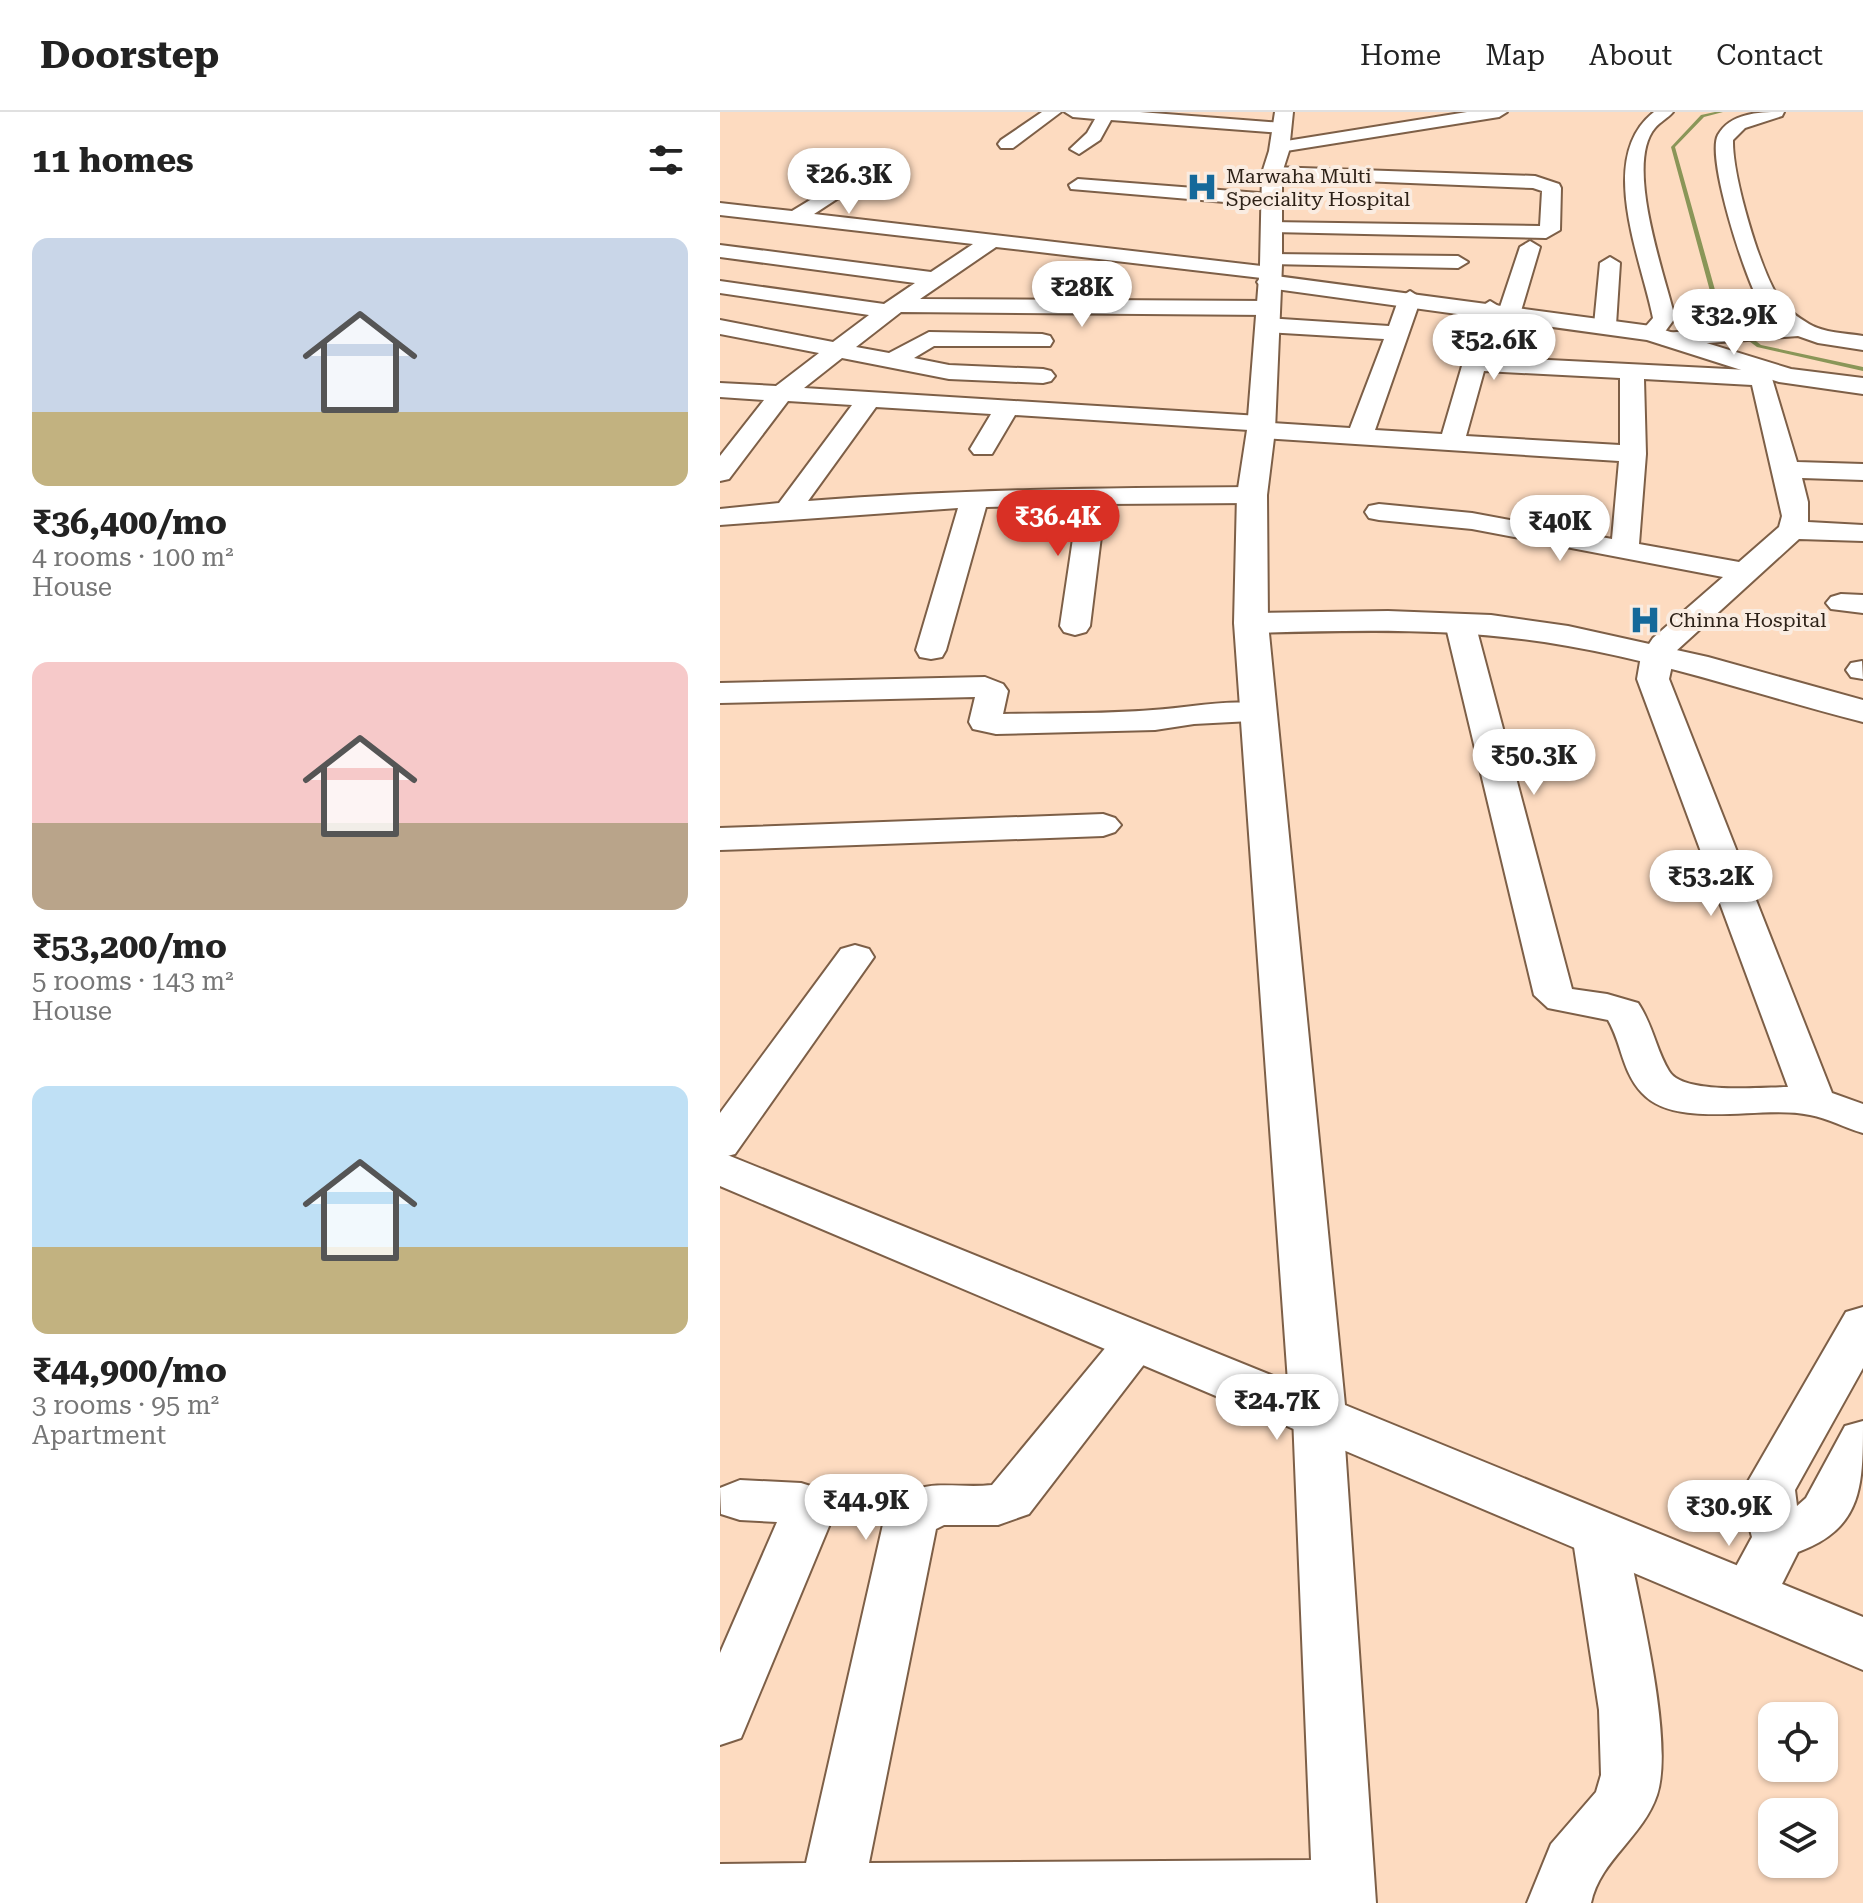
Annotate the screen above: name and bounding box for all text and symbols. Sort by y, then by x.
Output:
text: Doorstep [40,33,219,77]
text: Home [1360,39,1441,72]
text: Map [1485,39,1545,72]
text: About [1589,39,1672,72]
text: Contact [1716,39,1823,72]
icon: filters [644,138,688,182]
text: 11 homes [32,140,194,180]
pin: ₹26.3K [784,148,914,216]
text: ₹26.3K [806,159,892,189]
place label: Marwaha Multi Speciality Hospital [1226,164,1410,211]
hospital icon: Marwaha Multi Speciality Hospital [1185,170,1219,204]
pin: ₹28K [1035,261,1129,329]
text: ₹28K [1050,272,1114,302]
pin: ₹32.9K [1669,289,1799,357]
icon: home [288,290,432,434]
text: ₹32.9K [1691,300,1777,330]
pin: ₹52.6K [1429,314,1559,382]
text: ₹52.6K [1451,325,1537,355]
pin: ₹36.4K [993,490,1123,558]
pin: ₹40K [1513,495,1607,563]
text: ₹36.4K [1015,501,1101,531]
text: ₹36,400/mo [32,502,227,542]
text: ₹40K [1528,506,1592,536]
text: 4 rooms · 100 m² [32,542,234,572]
text: House [32,572,112,602]
hospital icon: Chinna Hospital [1628,603,1662,637]
place label: Chinna Hospital [1669,608,1826,632]
icon: home [288,714,432,858]
pin: ₹50.3K [1469,729,1599,797]
text: ₹50.3K [1491,740,1577,770]
pin: ₹53.2K [1646,850,1776,918]
text: ₹53.2K [1668,861,1754,891]
text: ₹53,200/mo [32,926,227,966]
text: 5 rooms · 143 m² [32,966,234,996]
text: House [32,996,112,1026]
icon: home [288,1138,432,1282]
text: ₹44,900/mo [32,1350,227,1390]
pin: ₹24.7K [1212,1374,1342,1442]
text: ₹24.7K [1234,1385,1320,1415]
text: 3 rooms · 95 m² [32,1390,219,1420]
text: Apartment [32,1420,166,1450]
pin: ₹44.9K [801,1474,931,1542]
pin: ₹30.9K [1664,1480,1794,1548]
text: ₹44.9K [823,1485,909,1515]
text: ₹30.9K [1686,1491,1772,1521]
map controls [1758,1702,1838,1878]
button: locate [1758,1702,1838,1782]
button: layers [1758,1798,1838,1878]

